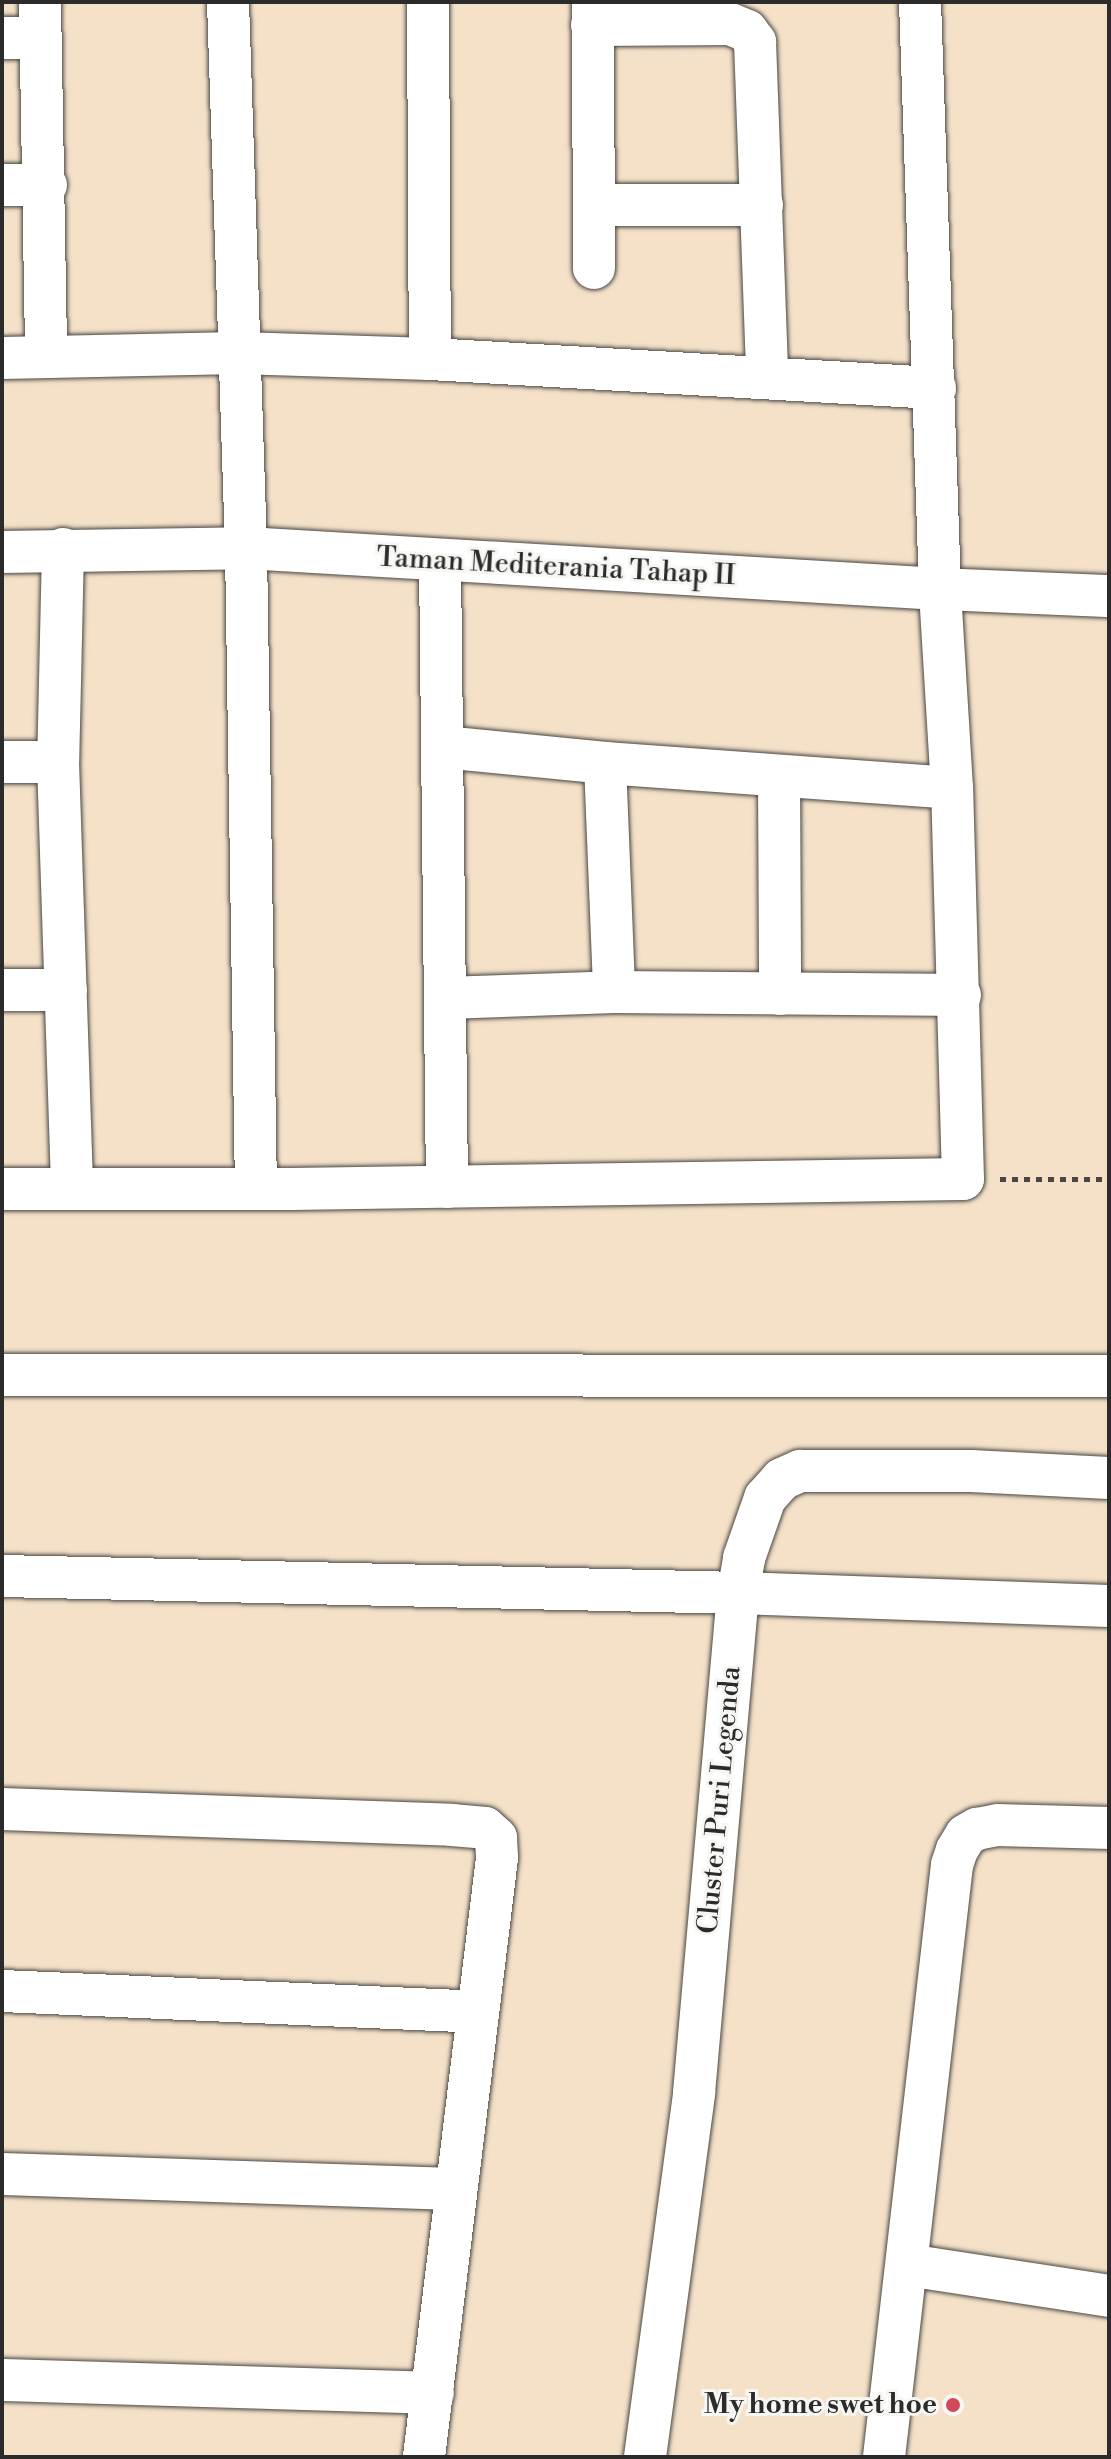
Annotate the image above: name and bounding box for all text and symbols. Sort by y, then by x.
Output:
street label: Taman Mediterania Tahap II [376,541,736,593]
street label: Cluster Puri Legenda [692,1665,748,1935]
place label: My home swet hoe [704,2388,937,2422]
marker: My home swet hoe [944,2396,962,2414]

